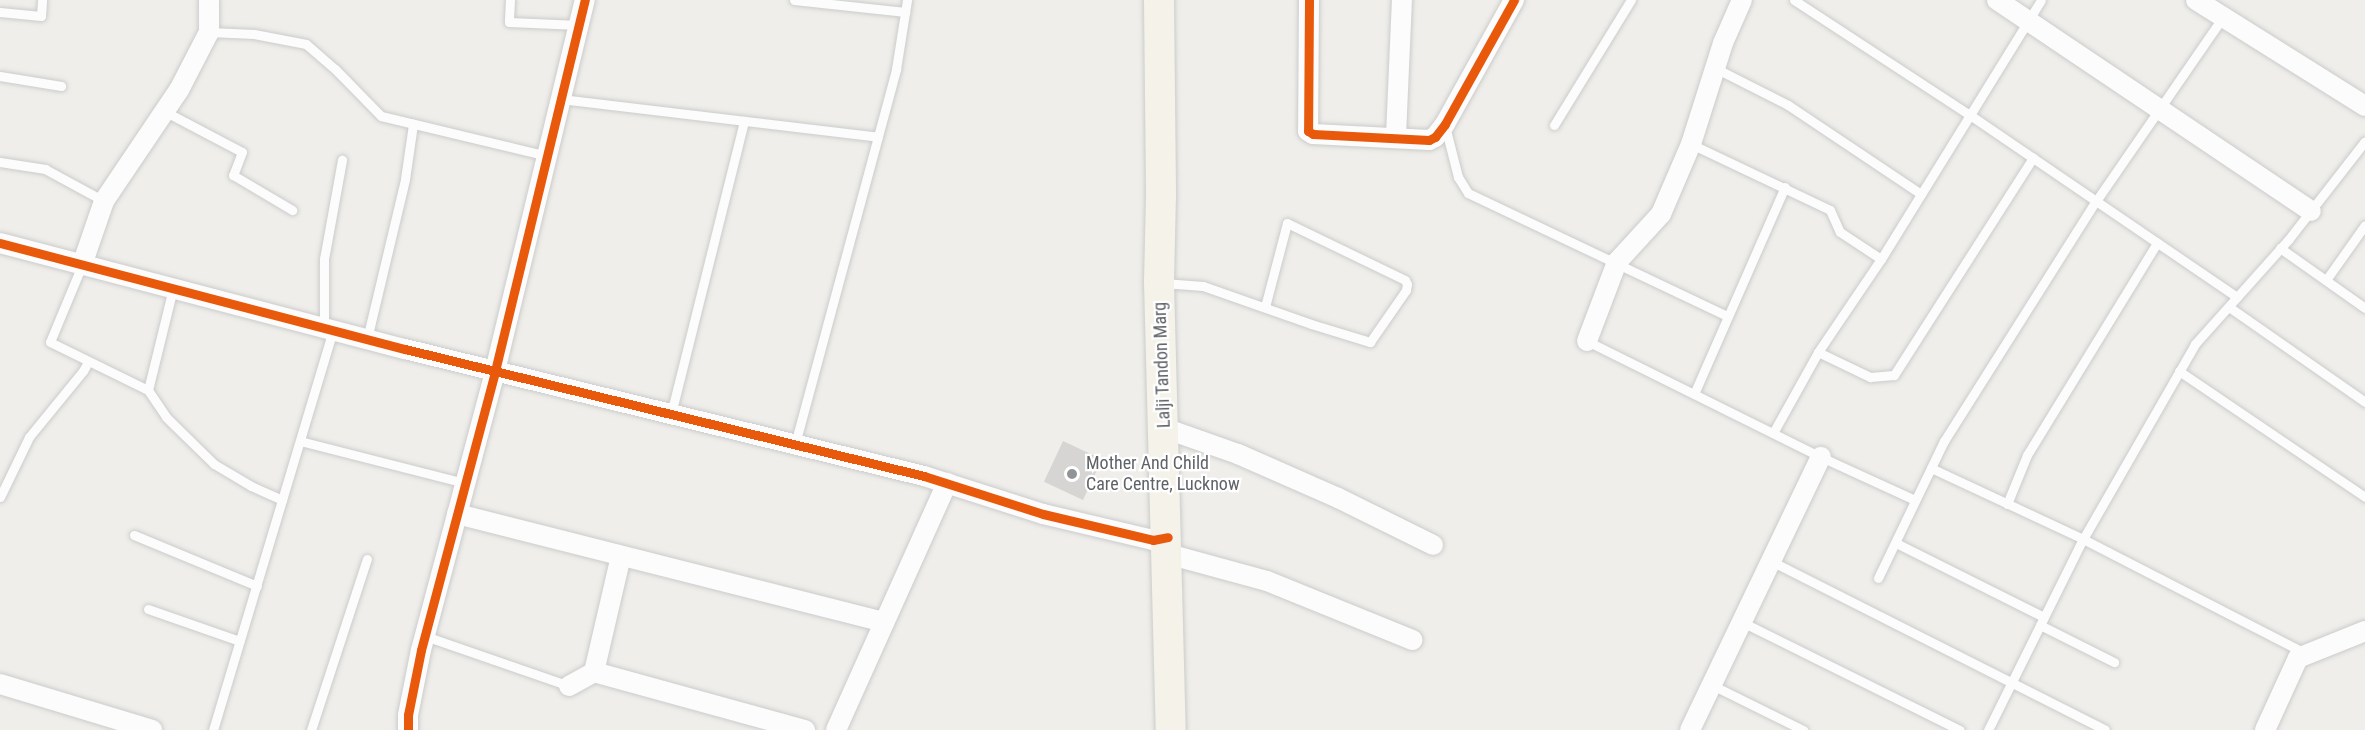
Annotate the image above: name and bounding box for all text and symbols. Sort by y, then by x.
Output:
street label: Lalji Tandon Marg [1149,301,1175,429]
place label: Mother And Child Care Centre, Lucknow [1086,453,1240,496]
marker: Mother And Child Care Centre, Lucknow [1063,465,1081,483]

